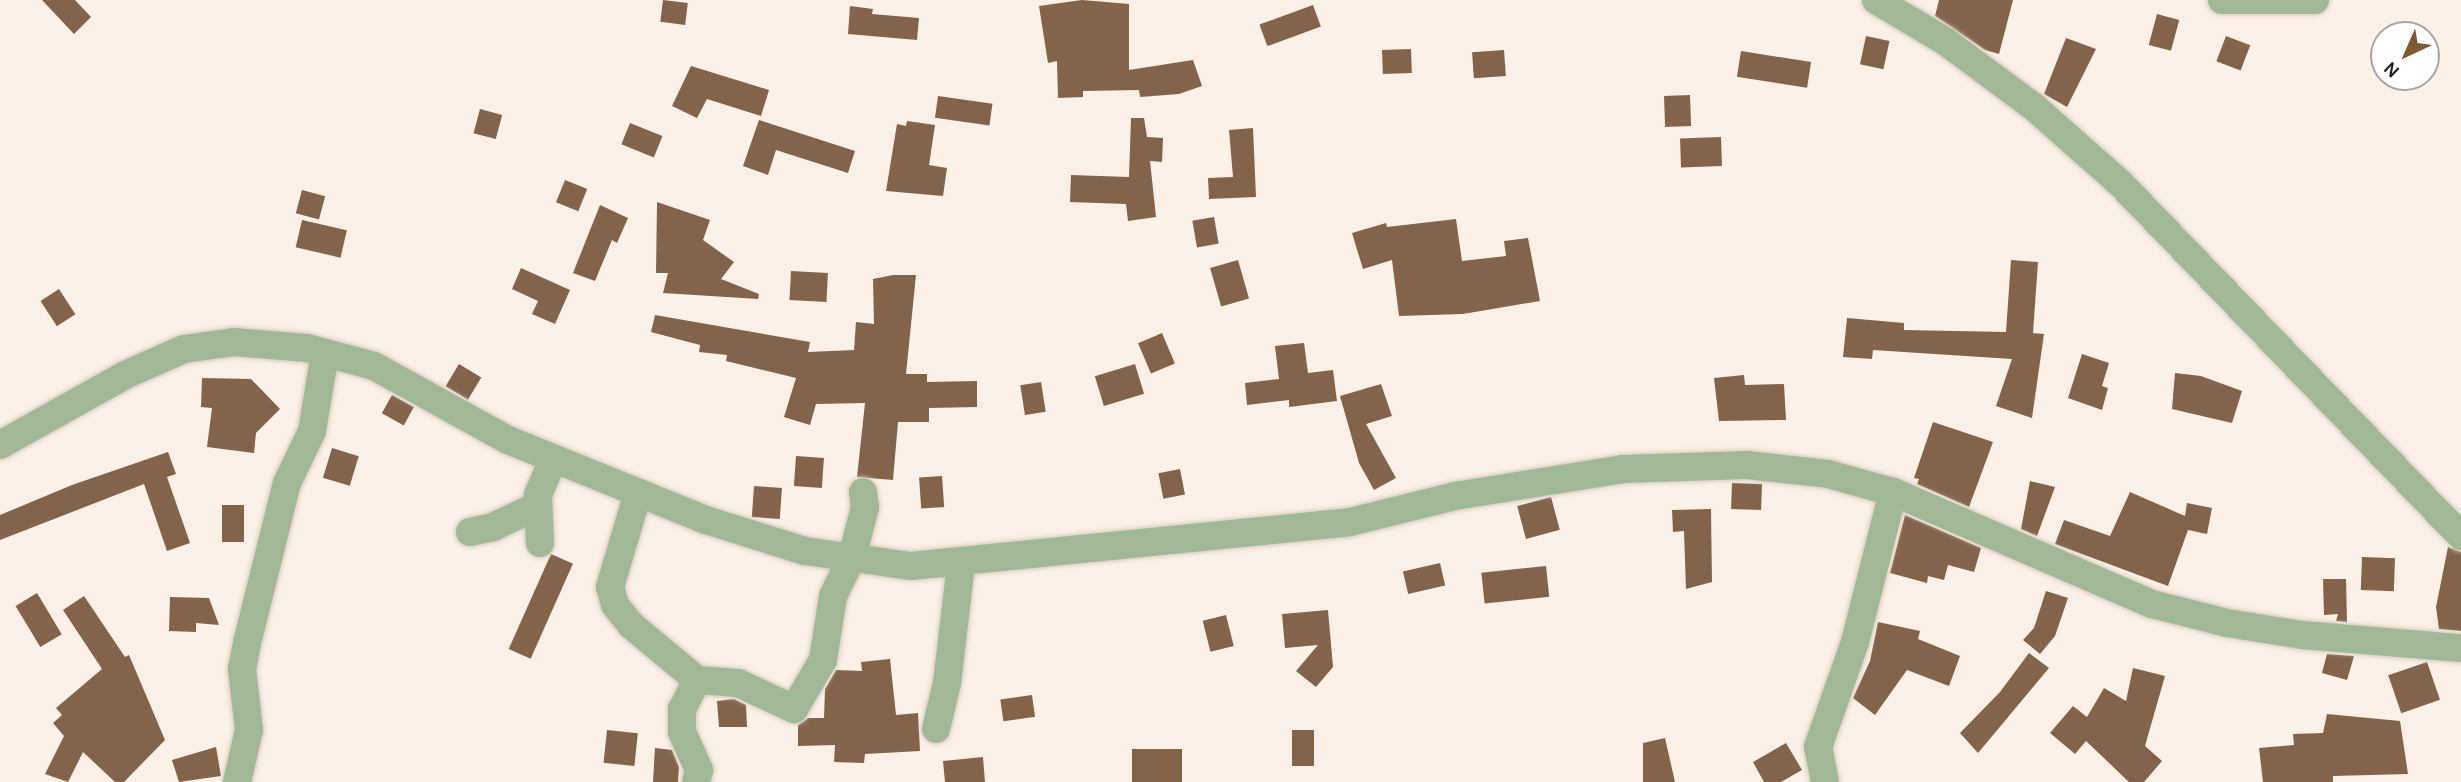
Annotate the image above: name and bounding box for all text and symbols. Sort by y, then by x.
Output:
north arrow [2370,21,2440,91]
text: N [2379,57,2404,82]

